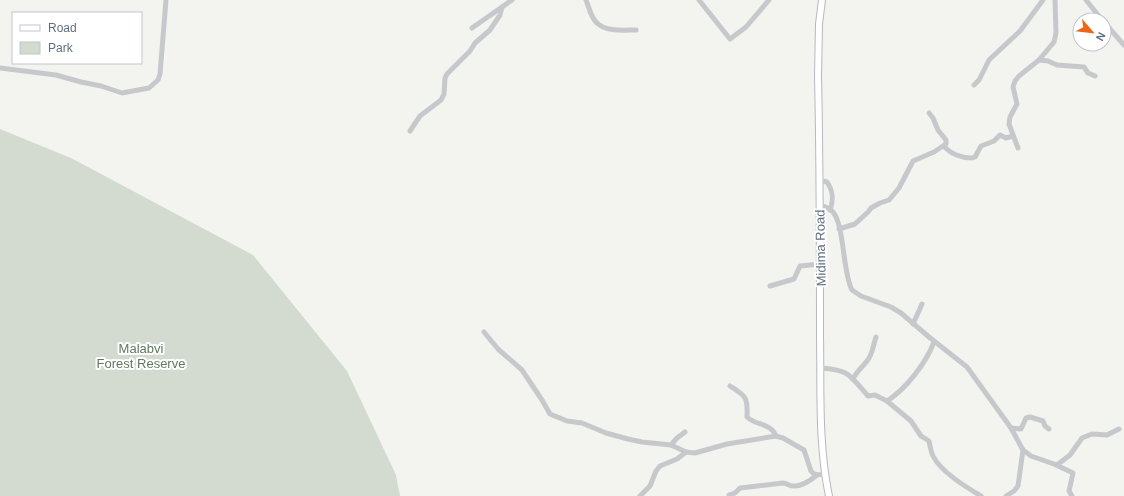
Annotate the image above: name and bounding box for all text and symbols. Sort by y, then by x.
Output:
legend [12,12,142,64]
north arrow [1072,12,1112,52]
text: Road [48,21,77,35]
text: N [1094,30,1108,43]
text: Park [48,41,74,55]
street label: Midima Road [812,210,829,286]
park label: Malabvi Forest Reserve [97,341,185,371]

